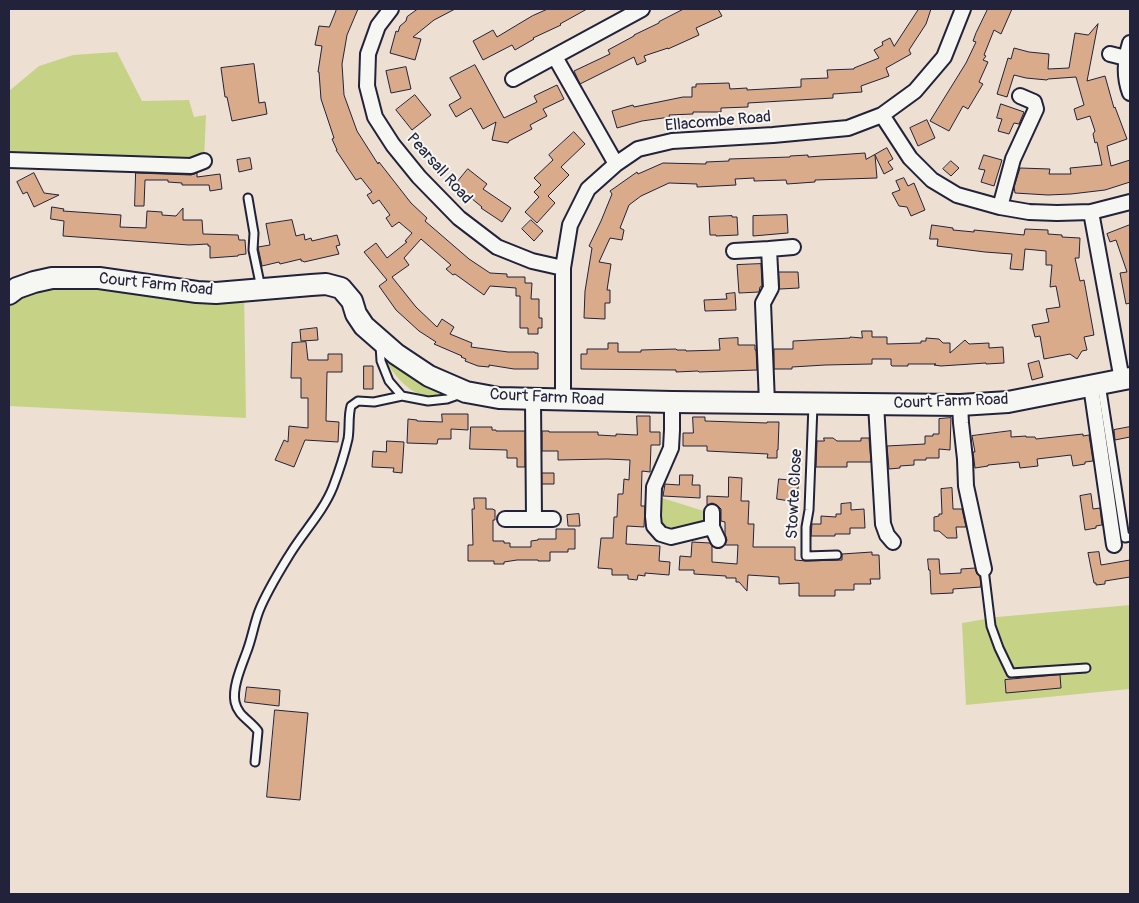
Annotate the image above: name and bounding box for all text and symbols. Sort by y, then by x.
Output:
street label: Ellacombe Road [664,108,772,136]
street label: Pearsall Road [402,130,476,208]
street label: Court Farm Road [98,269,214,301]
street label: Court Farm Road [489,385,605,411]
street label: Court Farm Road [893,390,1009,414]
street label: Stowte Close [783,448,807,540]

